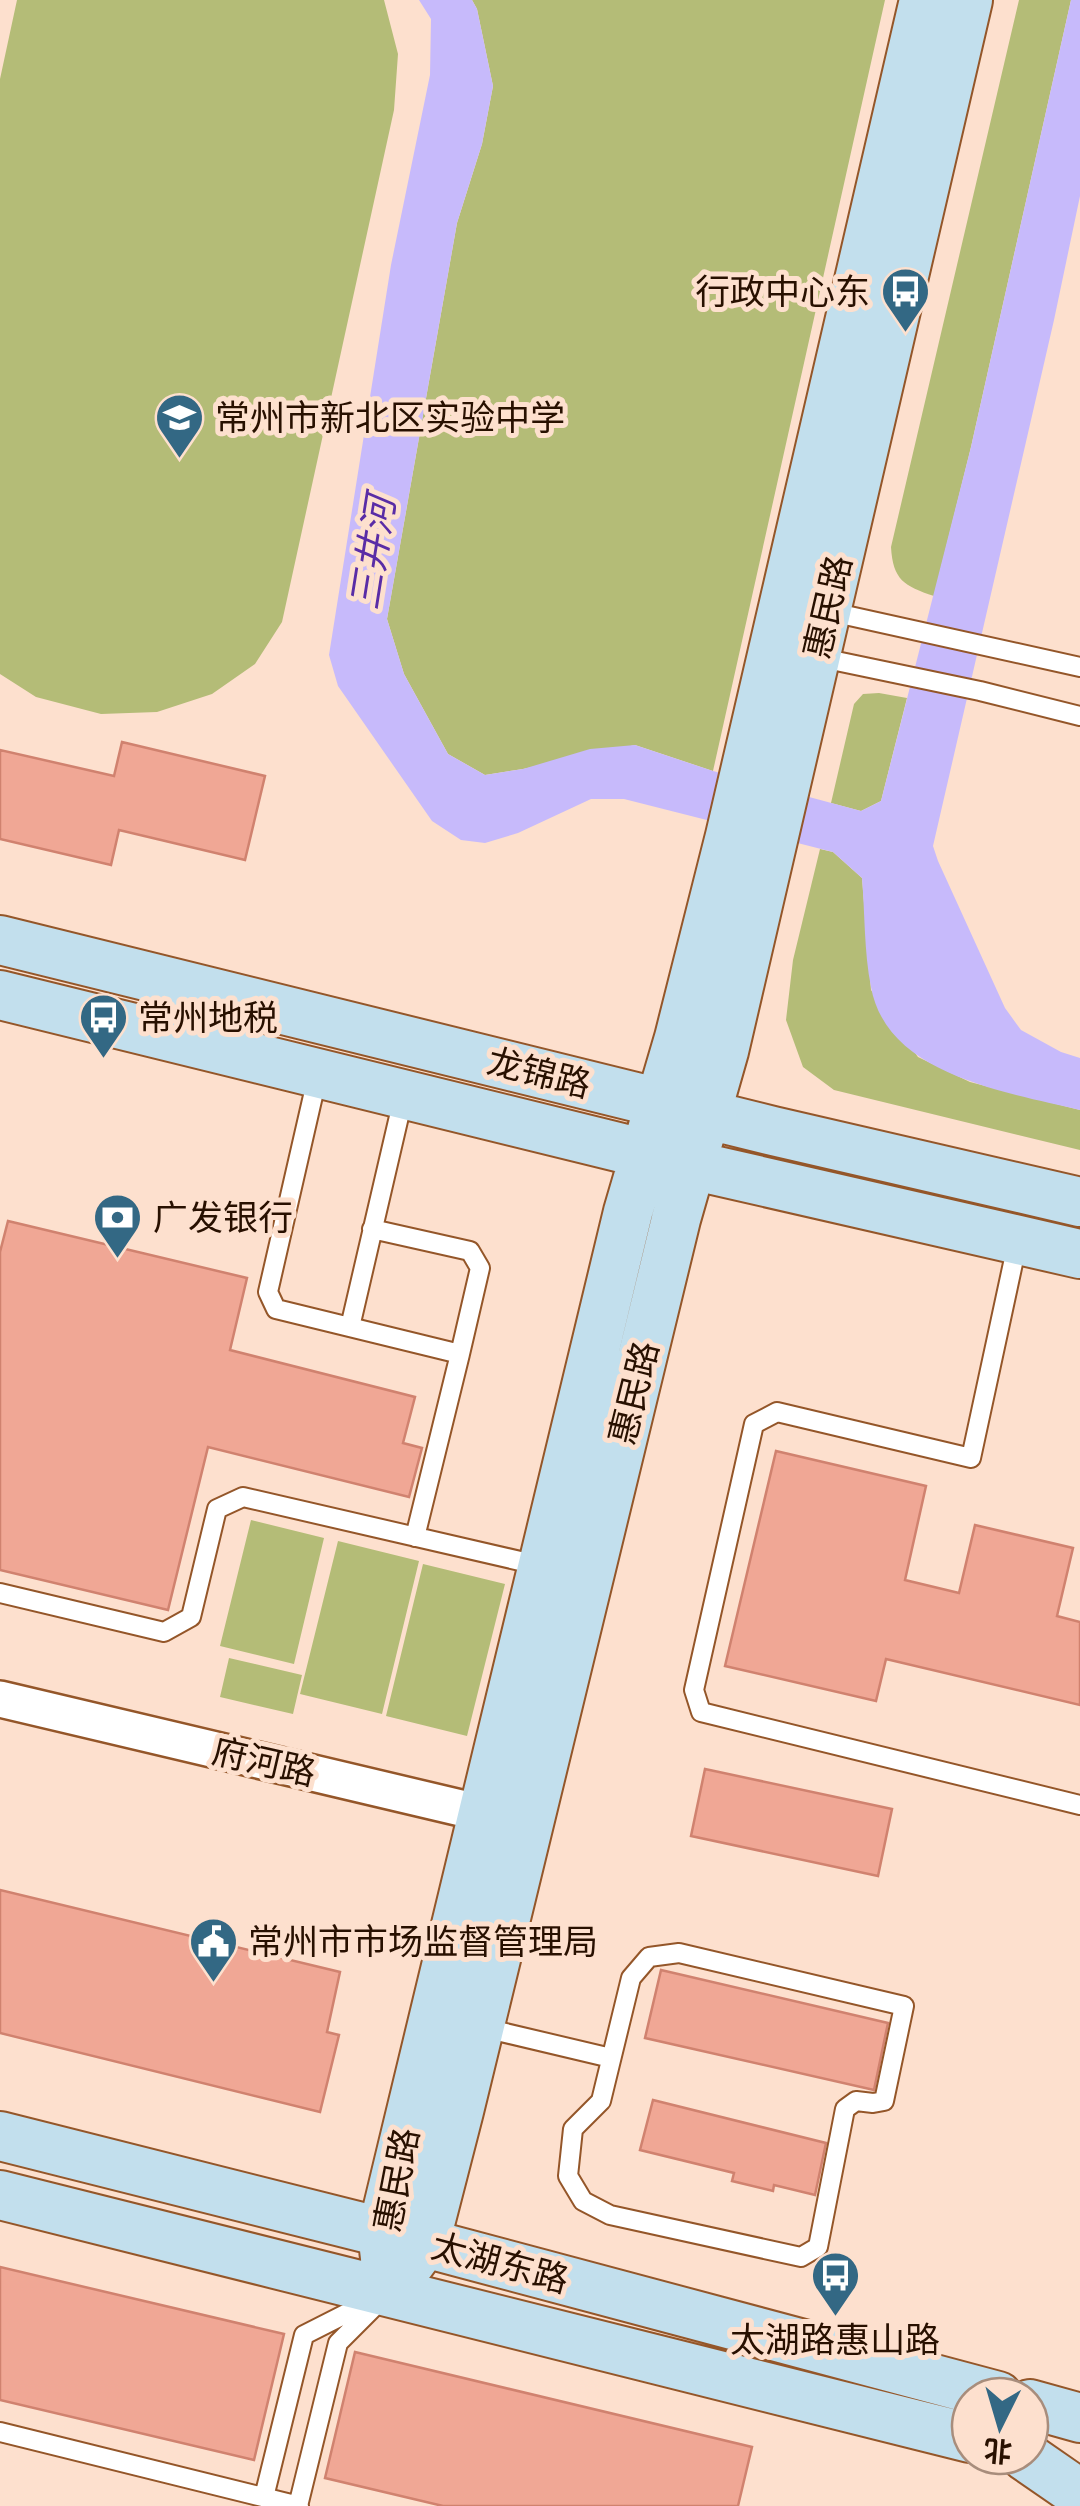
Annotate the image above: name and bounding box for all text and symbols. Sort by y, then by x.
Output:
bus stop icon: 行政中心东 [879,266,931,334]
place label: 行政中心东 [695,268,870,318]
school or university icon: 常州市新北区实验中学 [154,392,206,460]
place label: 常州市新北区实验中学 [215,394,565,444]
water label: 三井河 [338,486,411,614]
street label: 惠民路 [793,550,865,664]
bus stop icon: 常州地税 [77,992,129,1060]
place label: 常州地税 [138,994,278,1044]
street label: 龙锦路 [482,1037,596,1111]
bank icon: 广发银行 [92,1192,144,1260]
place label: 广发银行 [153,1194,293,1244]
street label: 惠民路 [598,1336,672,1450]
street label: 府河路 [207,1727,321,1799]
public building icon: 常州市市场监督管理局 [187,1916,239,1984]
place label: 常州市市场监督管理局 [248,1918,598,1968]
street label: 惠民路 [363,2124,433,2237]
street label: 太湖东路 [426,2222,574,2306]
bus stop icon: 太湖路惠山路 [809,2250,861,2318]
place label: 太湖路惠山路 [730,2316,940,2366]
north arrow [950,2376,1050,2476]
text: 北 [982,2429,1014,2471]

